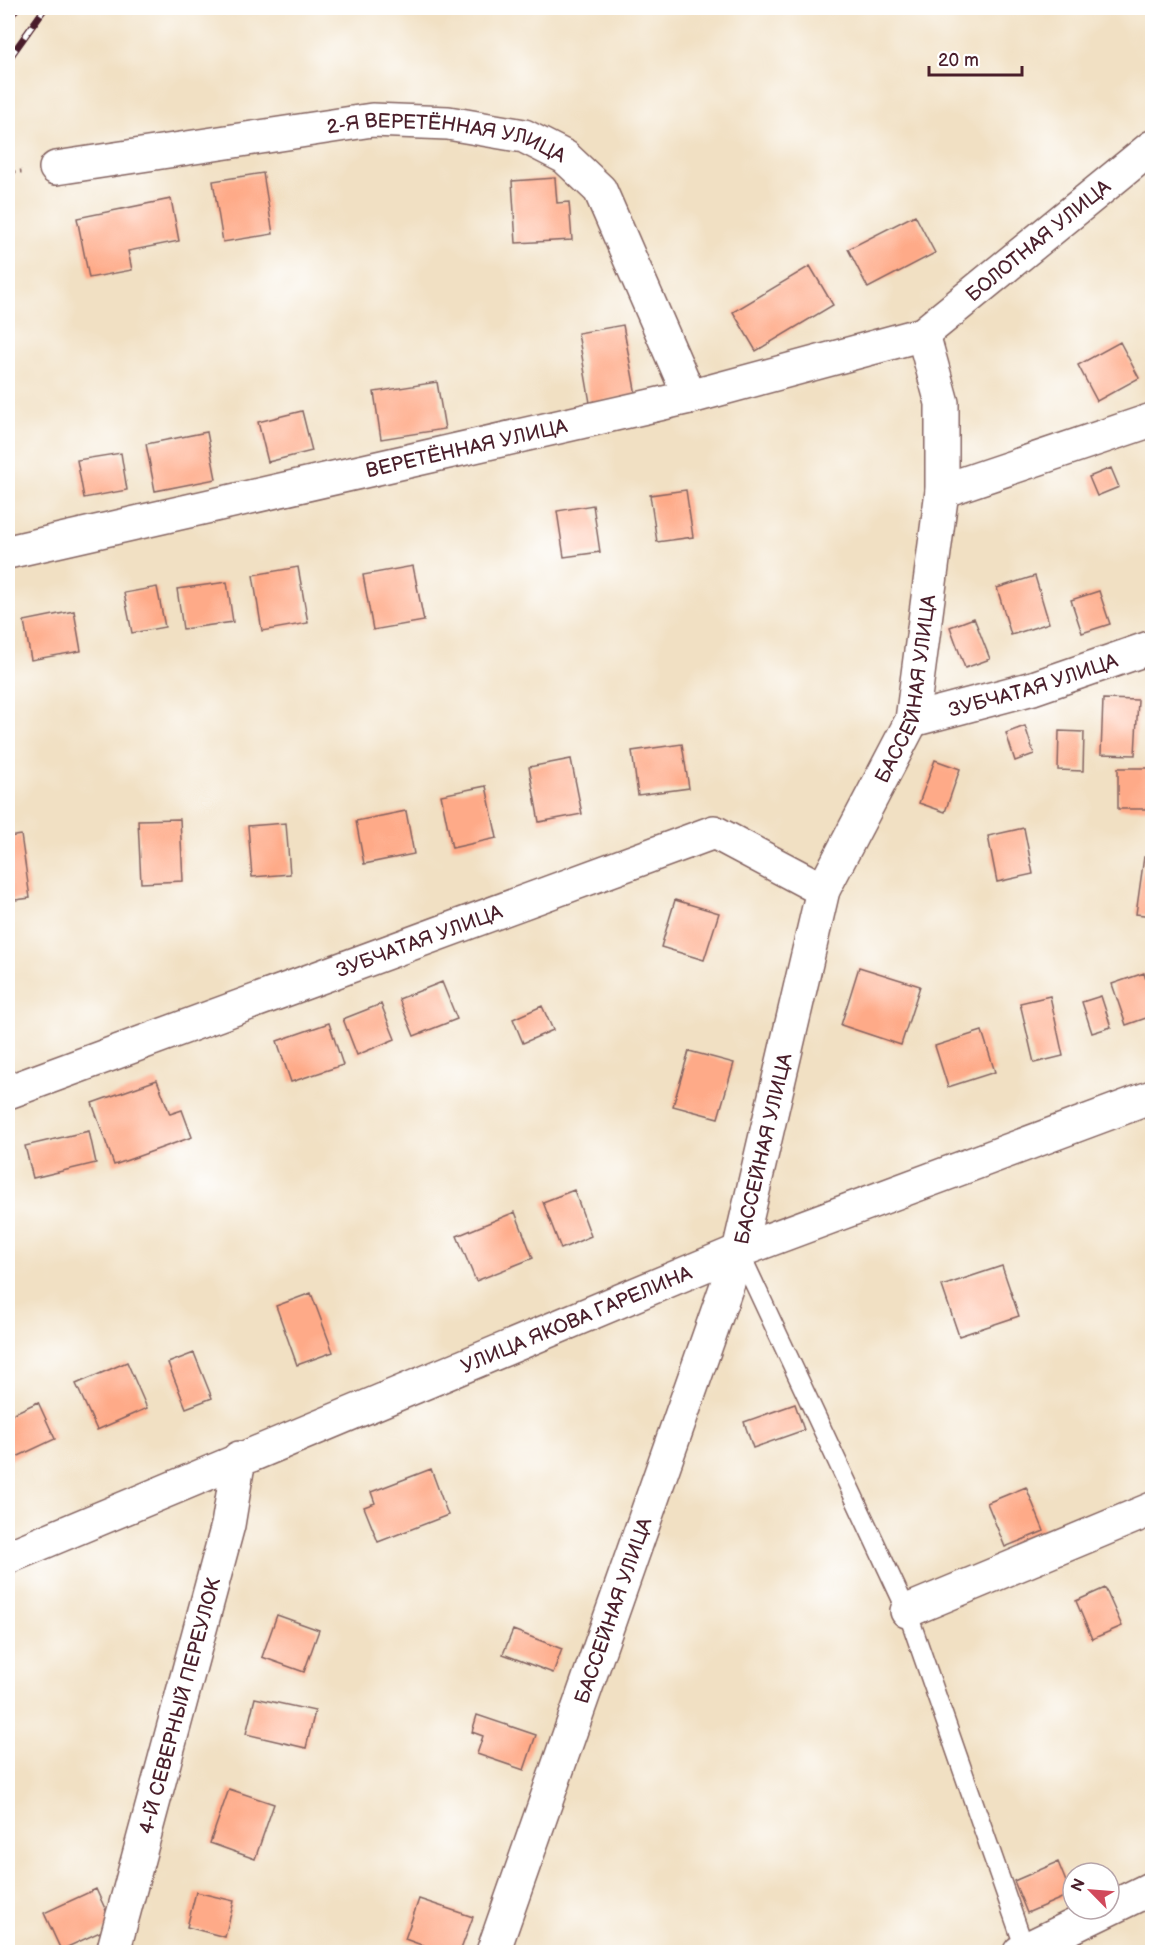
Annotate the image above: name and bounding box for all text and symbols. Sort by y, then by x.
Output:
scale bar [929,39,1022,77]
text: 20 m [938,50,979,71]
street label: 2-Я ВЕРЕТЁННАЯ УЛИЦА [325,108,570,169]
street label: БОЛОТНАЯ УЛИЦА [961,174,1116,307]
street label: ВЕРЕТЁННАЯ УЛИЦА [364,414,570,483]
street label: БАССЕЙНАЯ УЛИЦА [870,593,941,787]
street label: ЗУБЧАТАЯ УЛИЦА [946,648,1122,723]
street label: ЗУБЧАТАЯ УЛИЦА [333,900,507,983]
street label: БАССЕЙНАЯ УЛИЦА [730,1050,798,1247]
street label: УЛИЦА ЯКОВА ГАРЕЛИНА [458,1261,696,1379]
street label: БАССЕЙНАЯ УЛИЦА [570,1514,658,1707]
street label: 4-Й СЕВЕРНЫЙ ПЕРЕУЛОК [134,1575,226,1837]
north arrow [1061,1861,1121,1921]
text: N [1068,1876,1090,1895]

